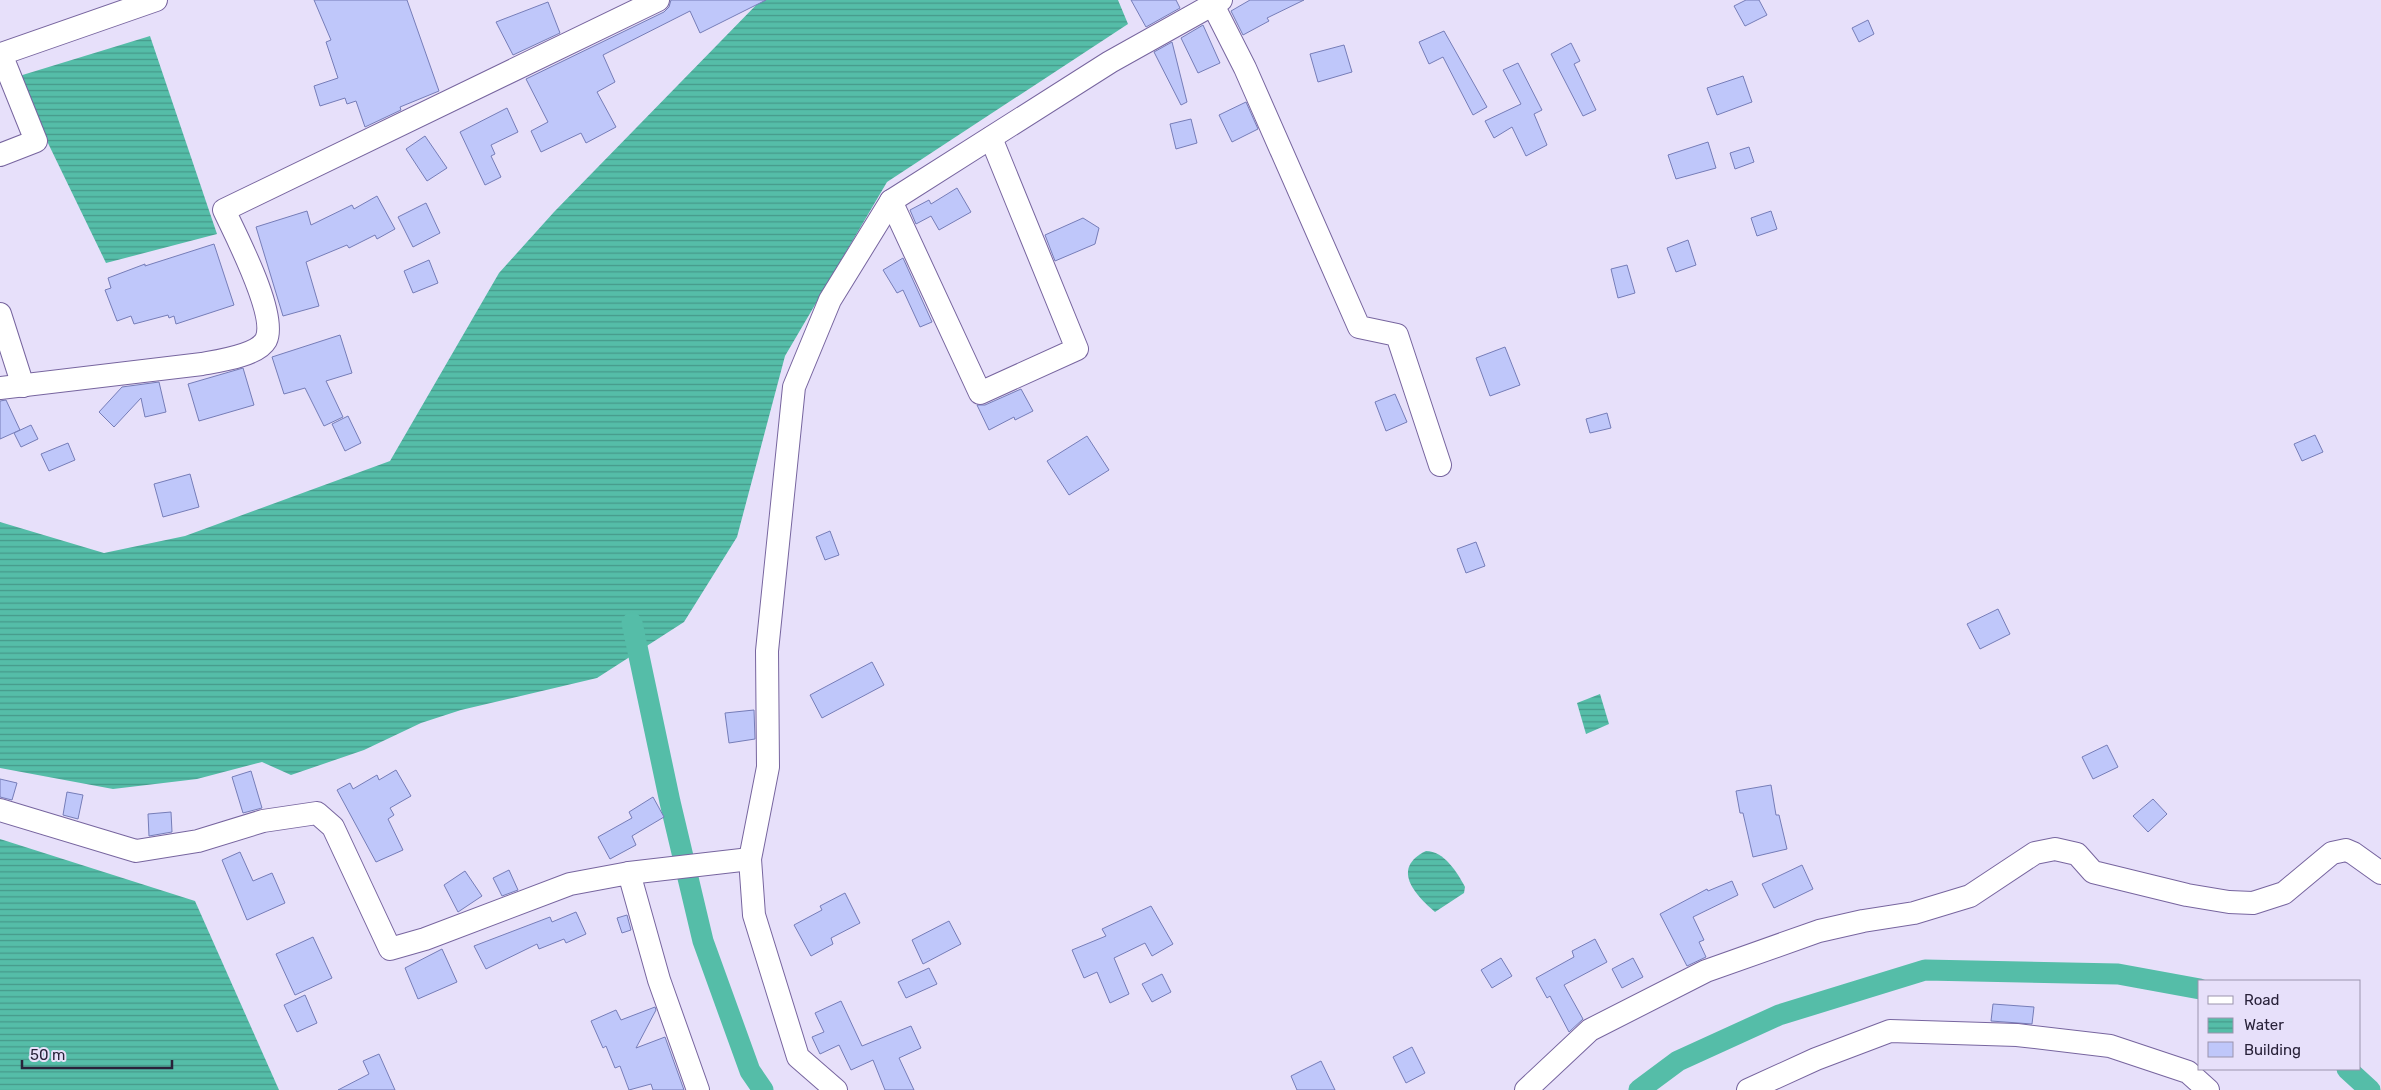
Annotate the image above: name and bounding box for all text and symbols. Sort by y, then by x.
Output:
legend [2198,980,2361,1070]
text: Road [2244,991,2280,1009]
text: Water [2244,1016,2284,1034]
scale bar [22,1038,172,1070]
text: Building [2244,1041,2301,1059]
text: 50 m [30,1046,65,1064]

